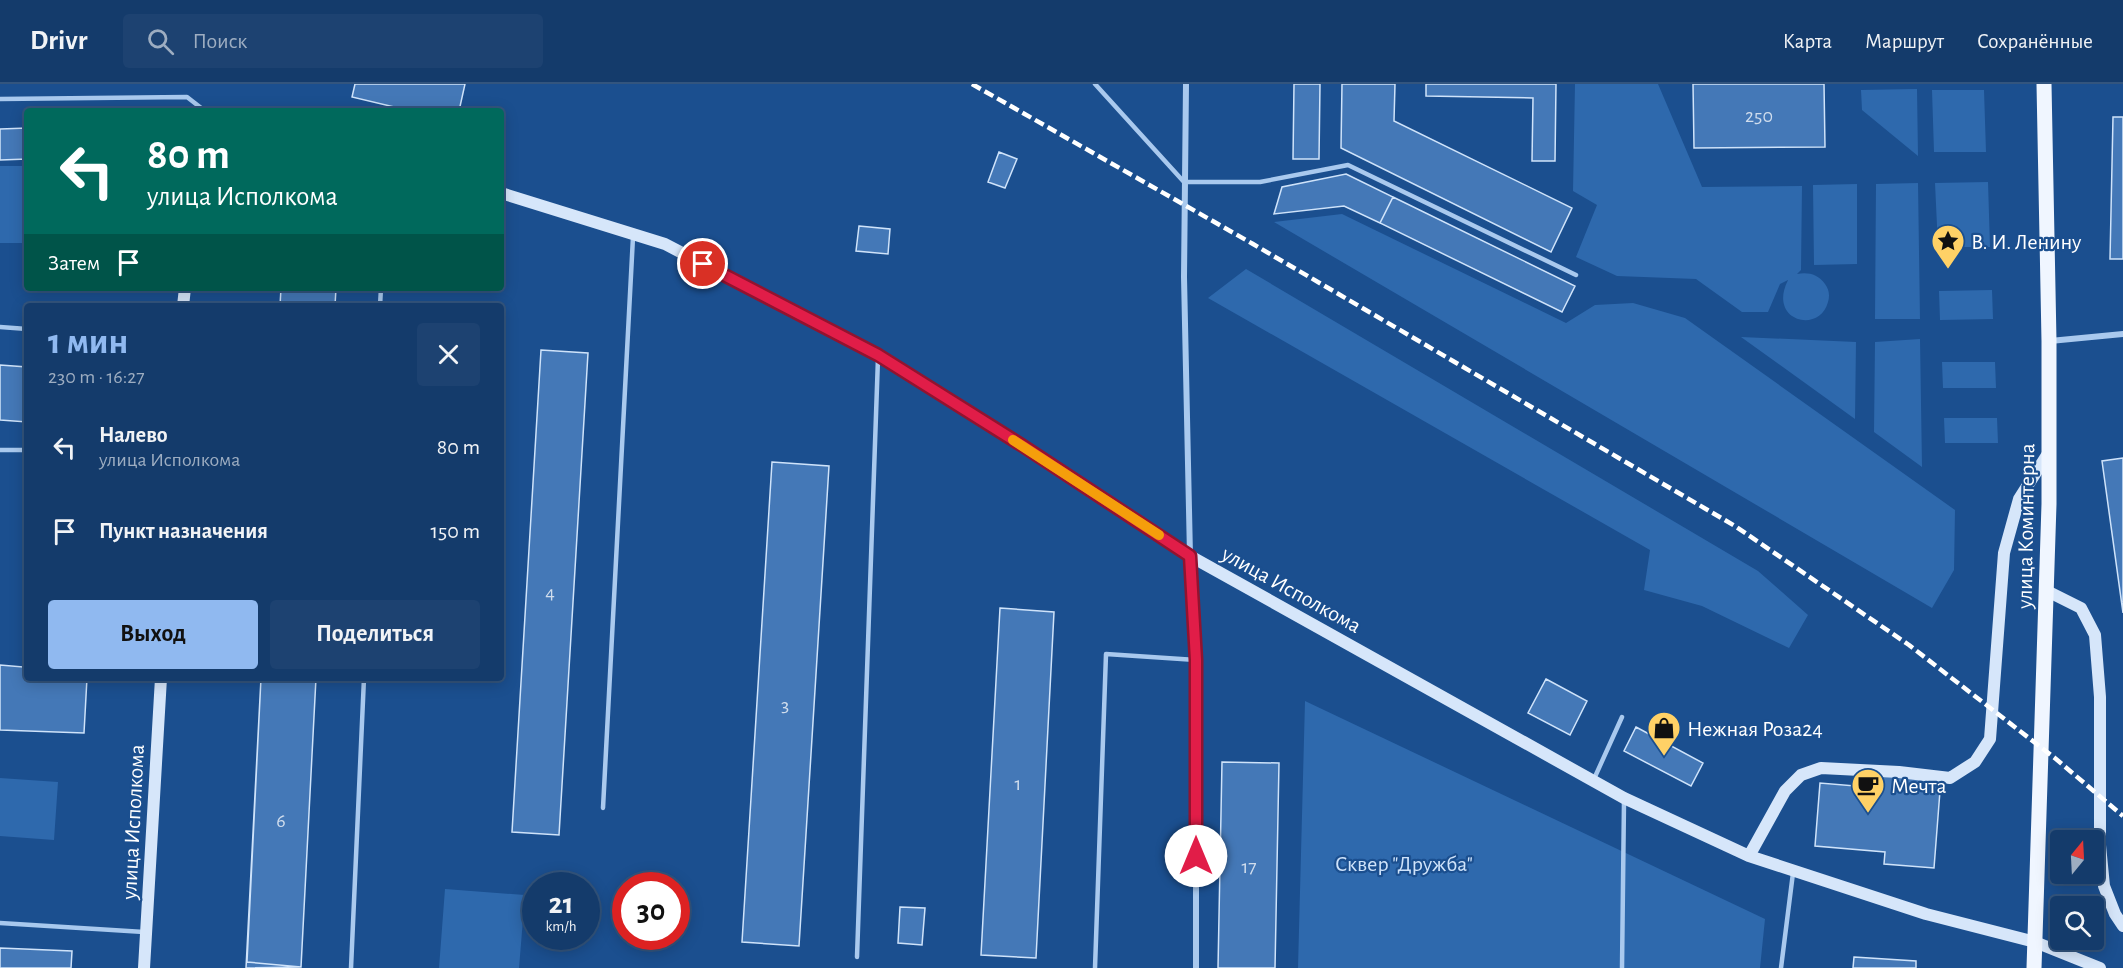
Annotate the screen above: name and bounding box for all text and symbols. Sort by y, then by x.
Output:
search box [123,14,543,68]
icon: search [144,25,177,58]
text: Drivr [30,27,87,55]
text: Поиск [192,30,247,52]
text: Карта [1783,31,1832,52]
text: Маршрут [1865,31,1944,52]
text: Сохранённые [1977,31,2093,52]
house number: 250 [1745,106,1773,126]
icon: left [48,132,126,210]
text: 80 m [147,134,230,176]
text: улица Исполкома [147,183,338,210]
place icon: В. И. Ленину [1930,223,1966,270]
place label: В. И. Ленину [1971,231,2082,253]
pin [677,238,728,289]
icon: arrive [112,246,145,279]
icon: arrive [686,247,719,280]
text: Затем [48,252,100,274]
button: close [417,323,480,386]
text: 1 мин [48,324,128,360]
text: 230 m · 16:27 [48,367,145,387]
text: Налево [99,424,168,446]
icon: left [48,431,81,464]
text: 80 m [437,436,480,458]
street label: улица Коминтерна [2014,443,2038,610]
text: улица Исполкома [99,450,240,470]
icon: arrive [48,515,81,548]
text: Пункт назначения [99,520,268,542]
text: 150 m [430,520,480,542]
street label: улица Исполкома [1217,542,1365,637]
house number: 4 [545,583,555,603]
button: Выход [48,600,258,669]
button: Поделиться [270,600,480,669]
house number: 3 [781,695,789,715]
shop icon: Нежная Роза24 [1646,710,1682,757]
place label: Нежная Роза24 [1687,718,1823,740]
street label: улица Исполкома [118,744,148,901]
cafe icon: Мечта [1850,767,1886,814]
house number: 1 [1015,774,1021,794]
place label: Мечта [1891,775,1947,797]
house number: 6 [276,811,286,831]
position arrow [1164,824,1228,888]
north arrow [2050,830,2104,884]
map controls [2050,830,2104,950]
park label: Сквер "Дружба" [1335,853,1473,875]
house number: 17 [1241,857,1257,877]
speed limit sign: 30 [612,872,690,950]
text: 21 [549,889,573,919]
button: search [2050,896,2104,950]
text: km/h [546,919,576,934]

